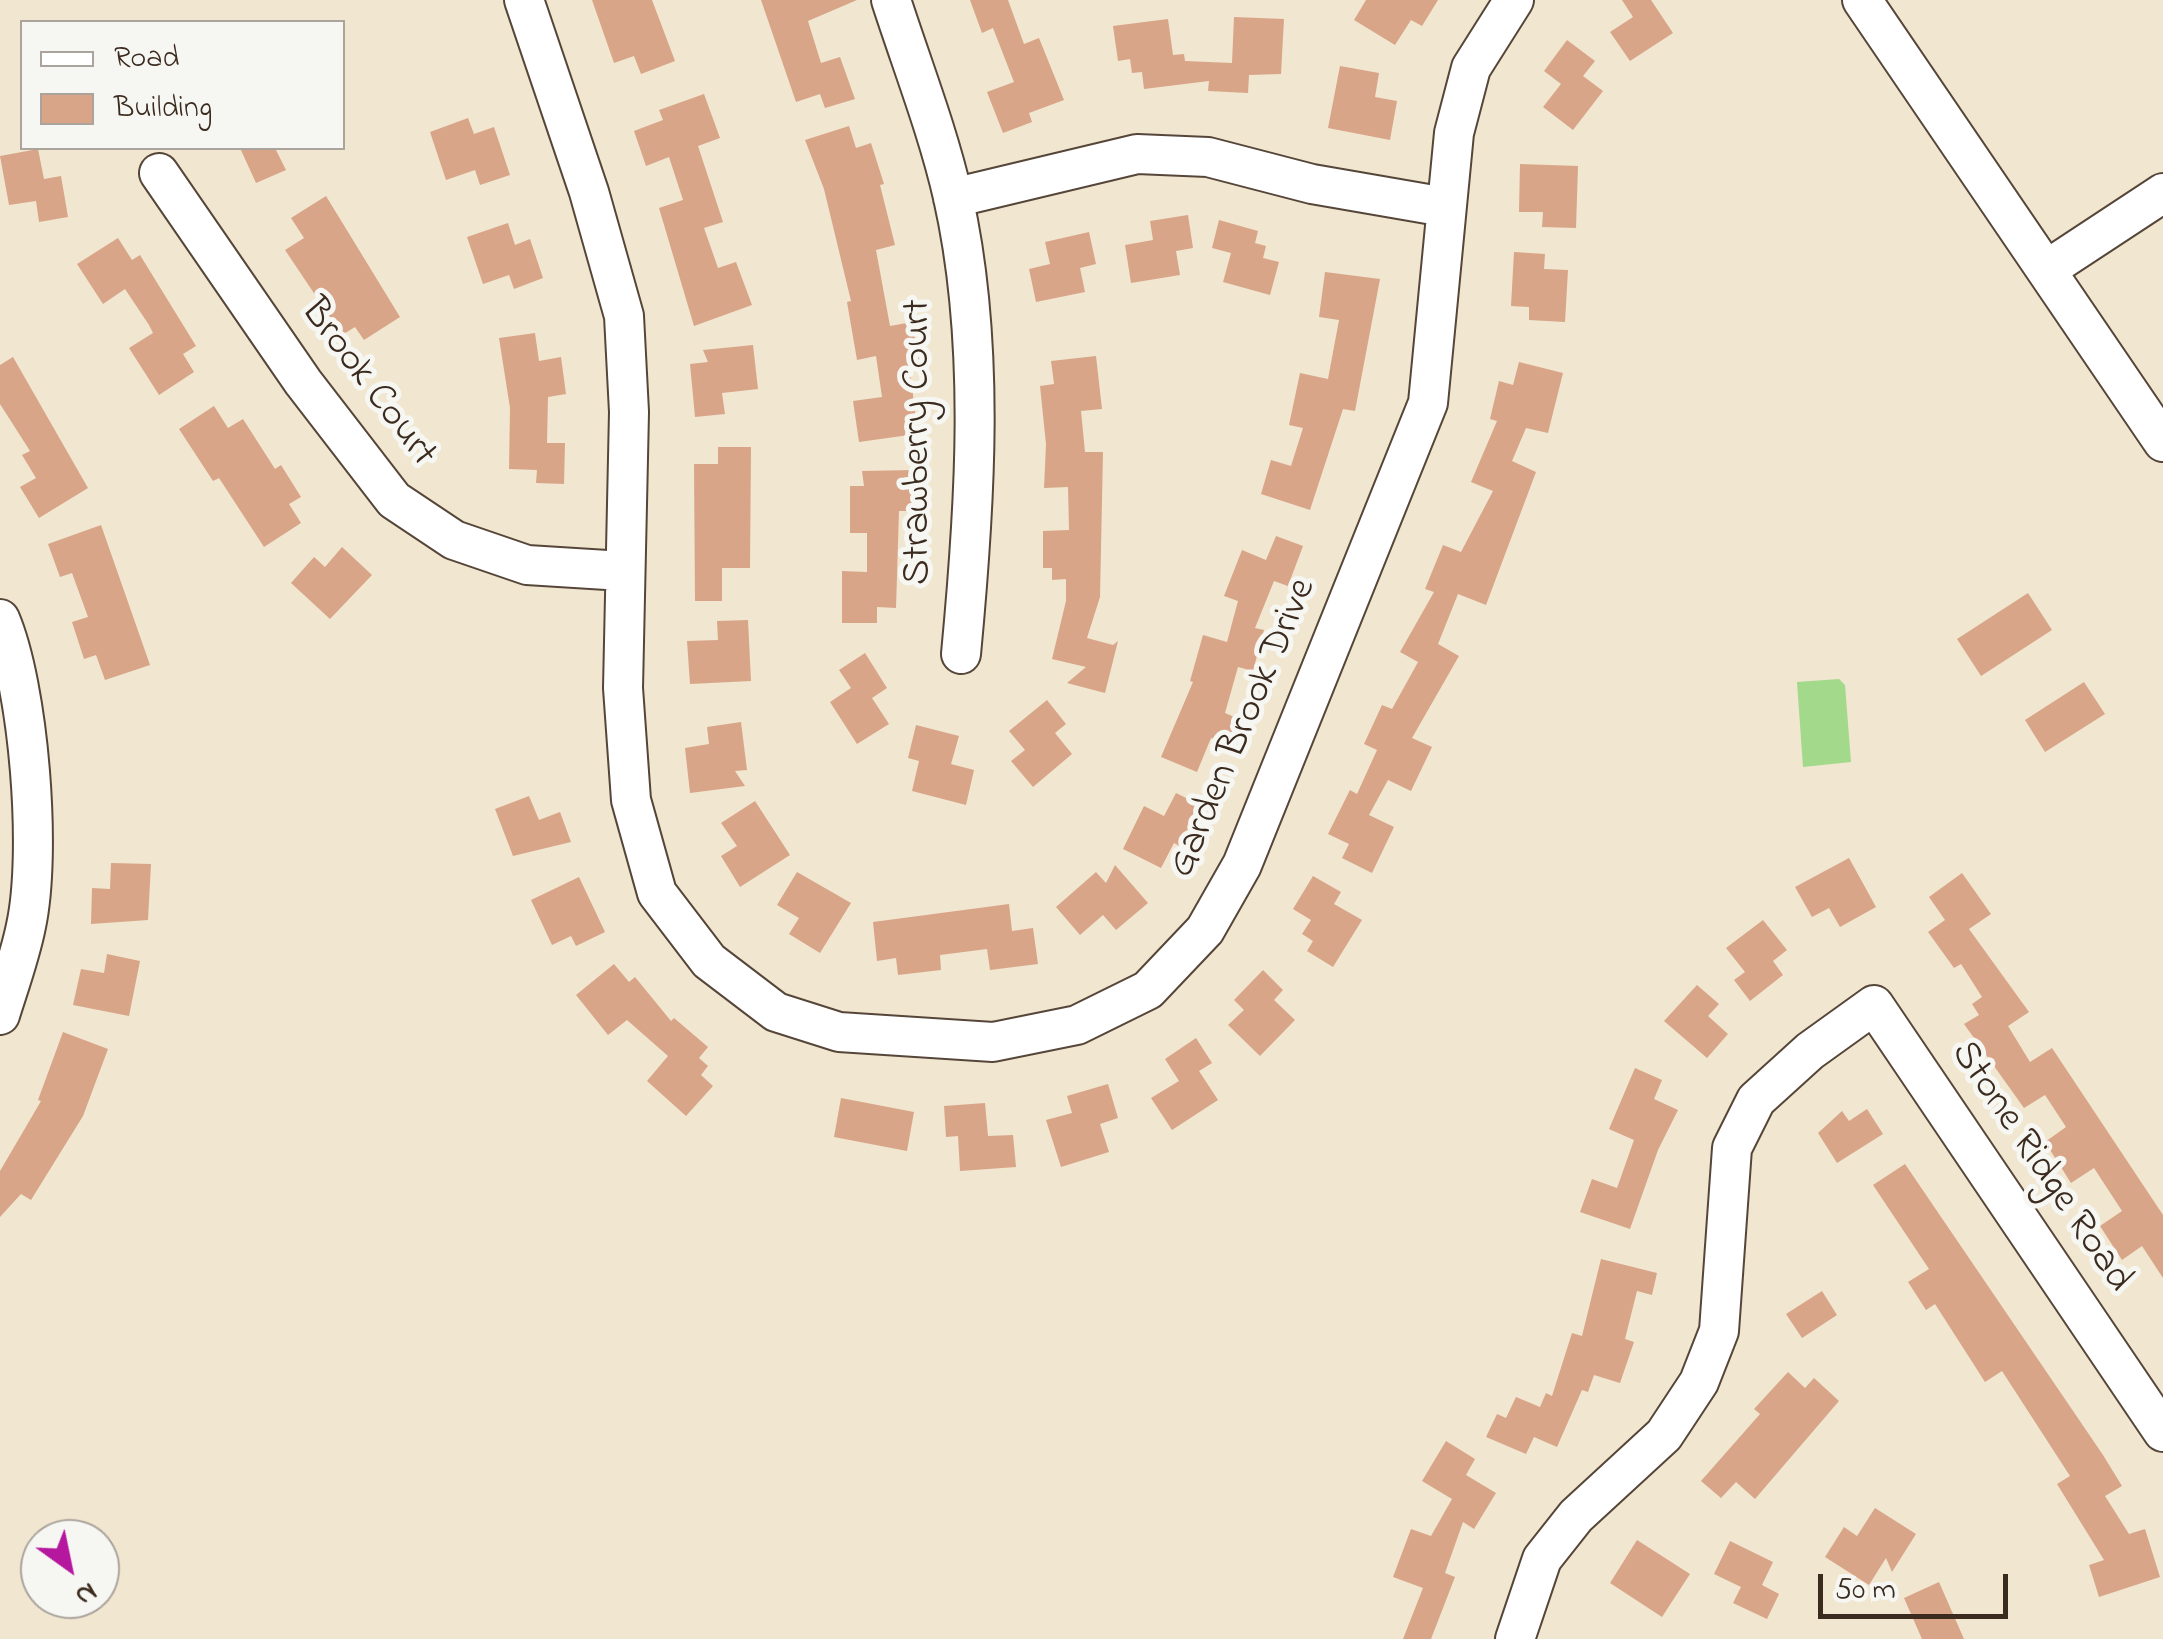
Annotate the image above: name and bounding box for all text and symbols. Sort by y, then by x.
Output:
legend [20,20,345,150]
text: Road [114,37,179,81]
text: Building [114,87,212,131]
street label: Brook Court [287,290,445,478]
street label: Strawberry Court [896,299,944,585]
street label: Garden Brook Drive [1160,572,1330,886]
street label: Stone Ridge Road [1937,1033,2141,1303]
north arrow [20,1519,120,1619]
scale bar [1823,1554,2013,1616]
text: 50 m [1835,1569,1896,1613]
text: N [66,1571,105,1615]

